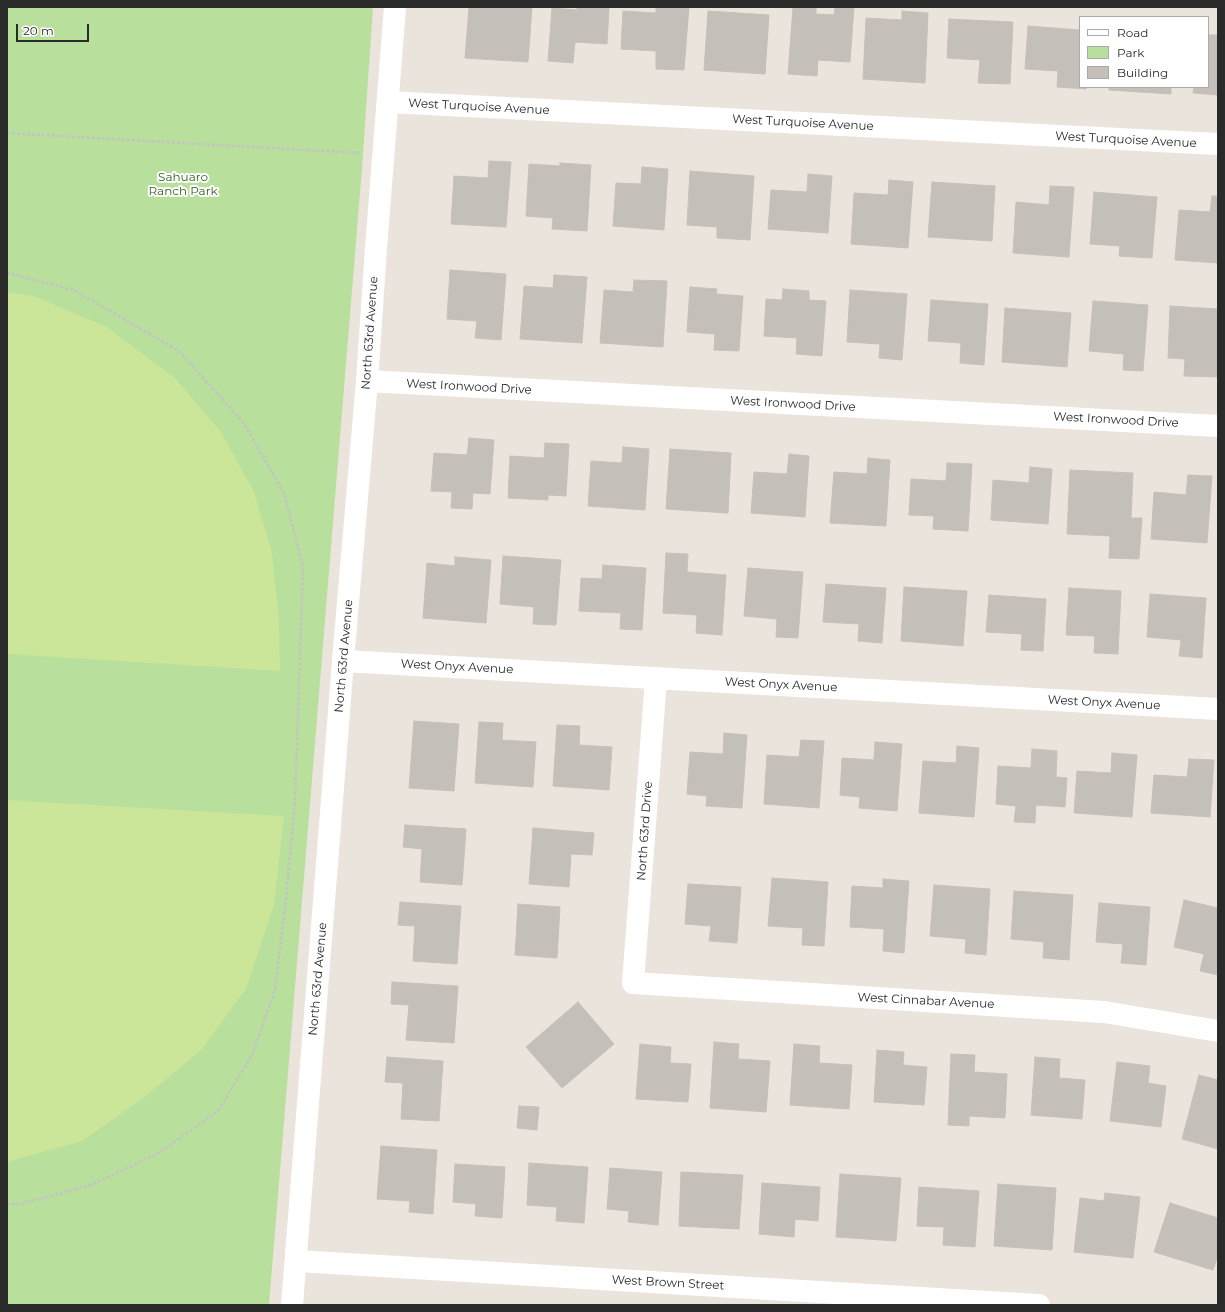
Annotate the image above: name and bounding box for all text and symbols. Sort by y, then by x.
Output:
scale bar [18,16,91,42]
legend [1079,16,1209,88]
text: 20 m [23,23,54,38]
text: Road [1117,25,1148,40]
text: Park [1117,45,1144,60]
text: Building [1117,65,1168,80]
street label: West Turquoise Avenue [408,96,550,118]
street label: West Turquoise Avenue [732,112,874,134]
street label: West Turquoise Avenue [1055,129,1197,151]
park label: Sahuaro Ranch Park [148,170,218,198]
street label: North 63rd Avenue [359,276,381,390]
street label: West Ironwood Drive [406,377,532,397]
street label: West Ironwood Drive [730,394,856,414]
street label: West Ironwood Drive [1053,410,1179,430]
street label: North 63rd Avenue [332,599,356,713]
street label: West Onyx Avenue [400,657,514,677]
street label: West Onyx Avenue [724,675,838,695]
street label: West Onyx Avenue [1047,693,1161,713]
street label: North 63rd Drive [634,781,656,881]
street label: North 63rd Avenue [306,922,330,1036]
street label: West Cinnabar Avenue [857,990,995,1012]
street label: West Brown Street [611,1273,725,1293]

